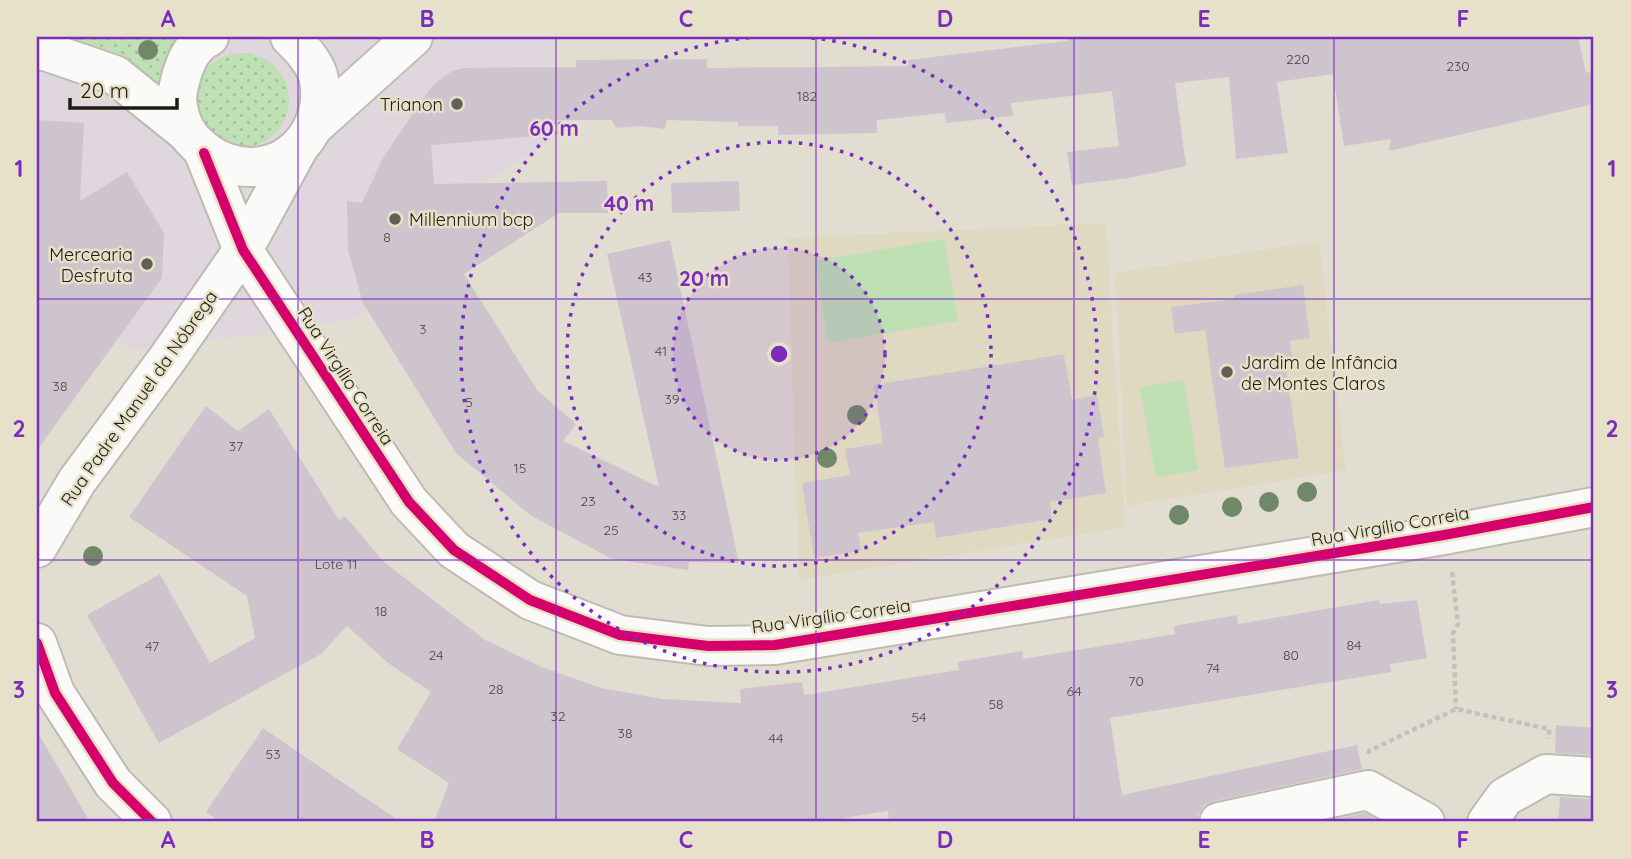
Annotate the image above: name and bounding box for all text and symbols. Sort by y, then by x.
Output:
text: A [161,4,176,33]
text: B [419,4,435,33]
text: C [679,4,693,33]
text: D [937,4,953,33]
text: E [1197,4,1211,33]
text: F [1457,4,1469,33]
house number: 220 [1286,50,1310,68]
house number: 230 [1446,57,1470,75]
scale bar [70,66,177,110]
text: 20 m [80,77,129,103]
house number: 182 [797,87,817,105]
place label: Trianon [380,93,443,116]
marker: Trianon [449,96,465,112]
text: 60 m [529,115,579,141]
text: 1 [15,154,23,183]
text: 1 [1608,154,1616,183]
text: 40 m [604,190,654,216]
place label: Millennium bcp [409,208,533,231]
marker: Millennium bcp [387,211,403,227]
house number: 8 [383,228,391,246]
place label: Mercearia Desfruta [49,243,133,287]
marker: Mercearia Desfruta [139,256,155,272]
text: 20 m [679,265,729,291]
house number: 43 [638,268,652,286]
street label: Rua Padre Manuel da Nóbrega [56,286,222,510]
street label: Rua Virgílio Correia [293,303,399,449]
house number: 3 [419,320,427,338]
house number: 41 [655,342,667,360]
centre of rings [767,342,791,366]
place label: Jardim de Infância de Montes Claros [1241,351,1398,395]
marker: Jardim de Infância de Montes Claros [1219,364,1235,380]
house number: 38 [53,377,67,395]
house number: 39 [664,390,680,408]
house number: 5 [465,393,473,411]
text: 2 [12,414,26,443]
text: 2 [1605,414,1619,443]
house number: 37 [229,437,243,455]
house number: 15 [514,459,526,477]
house number: 23 [580,492,596,510]
street label: Rua Virgílio Correia [1309,501,1471,551]
house number: 33 [672,506,686,524]
house number: 25 [603,521,619,539]
house number: Lote 11 [315,555,357,573]
street label: Rua Virgílio Correia [750,593,912,639]
house number: 18 [375,602,387,620]
house number: 84 [1347,636,1361,654]
house number: 47 [145,637,159,655]
house number: 24 [429,646,443,664]
house number: 80 [1283,646,1299,664]
house number: 74 [1206,659,1220,677]
house number: 70 [1128,672,1144,690]
text: 3 [13,675,25,704]
text: 3 [1606,675,1618,704]
house number: 28 [488,680,504,698]
house number: 64 [1066,682,1082,700]
house number: 58 [988,695,1004,713]
house number: 32 [550,707,566,725]
house number: 54 [911,708,927,726]
house number: 38 [618,724,632,742]
house number: 44 [769,729,783,747]
house number: 53 [266,745,280,763]
text: A [161,825,176,854]
text: B [419,825,435,854]
text: C [679,825,693,854]
text: D [937,825,953,854]
text: E [1197,825,1211,854]
text: F [1457,825,1469,854]

